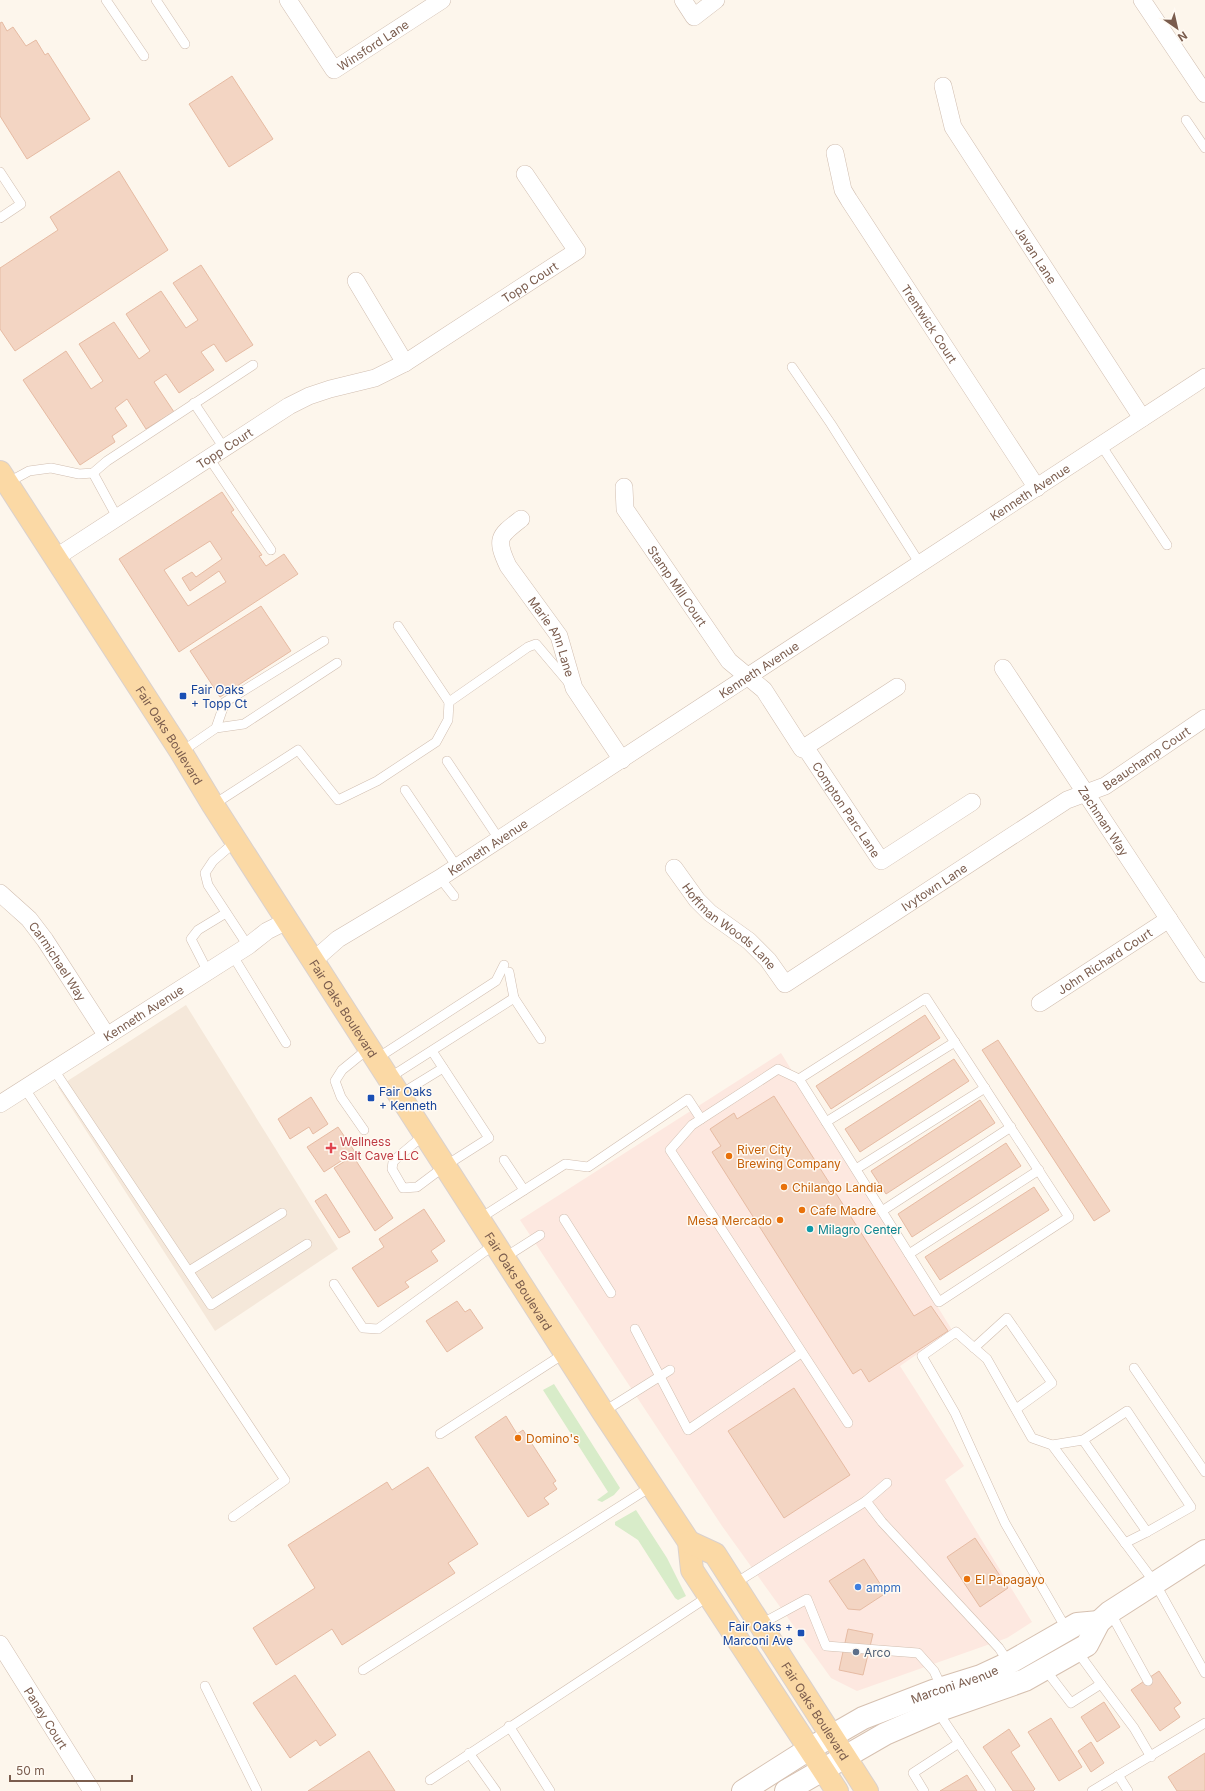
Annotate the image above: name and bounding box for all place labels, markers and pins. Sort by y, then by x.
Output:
place label: Fair Oaks + Topp Ct [191,682,247,711]
marker: Fair Oaks + Topp Ct [178,691,188,701]
place label: Fair Oaks + Kenneth [379,1084,437,1113]
marker: Fair Oaks + Kenneth [366,1093,376,1103]
place label: Wellness Salt Cave LLC [340,1134,419,1163]
marker: Wellness Salt Cave LLC [325,1142,337,1154]
place label: River City Brewing Company [737,1142,841,1171]
marker: River City Brewing Company [724,1151,734,1161]
place label: Chilango Landia [792,1180,883,1195]
marker: Chilango Landia [779,1182,789,1192]
place label: Cafe Madre [810,1203,876,1218]
marker: Cafe Madre [797,1205,807,1215]
place label: Mesa Mercado [687,1213,772,1228]
marker: Mesa Mercado [775,1215,785,1225]
place label: Milagro Center [818,1222,902,1237]
marker: Milagro Center [805,1224,815,1234]
place label: Domino's [526,1431,579,1446]
marker: Domino's [513,1433,523,1443]
place label: El Papagayo [975,1572,1045,1587]
marker: El Papagayo [962,1574,972,1584]
place label: ampm [866,1580,901,1595]
marker: ampm [853,1582,863,1592]
place label: Fair Oaks + Marconi Ave [723,1619,793,1648]
marker: Fair Oaks + Marconi Ave [796,1628,806,1638]
place label: Arco [864,1645,891,1660]
marker: Arco [851,1647,861,1657]

